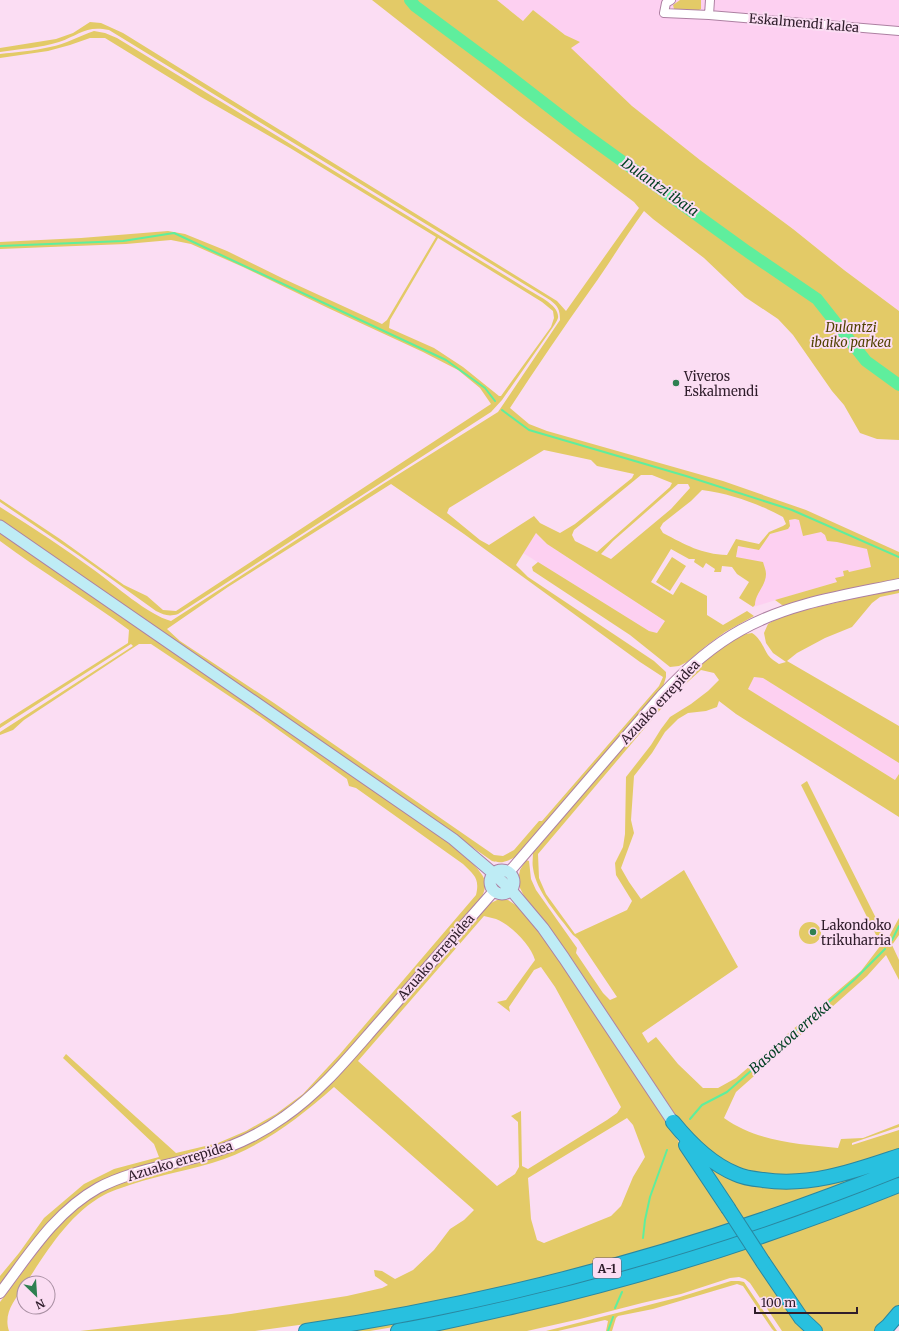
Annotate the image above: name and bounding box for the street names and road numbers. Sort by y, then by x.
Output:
street label: Eskalmendi kalea [748,10,860,36]
street label: Azuako errepidea [616,656,703,748]
street label: Azuako errepidea [393,910,478,1004]
street label: Azuako errepidea [124,1137,235,1185]
road number: A-1 [593,1258,621,1278]

